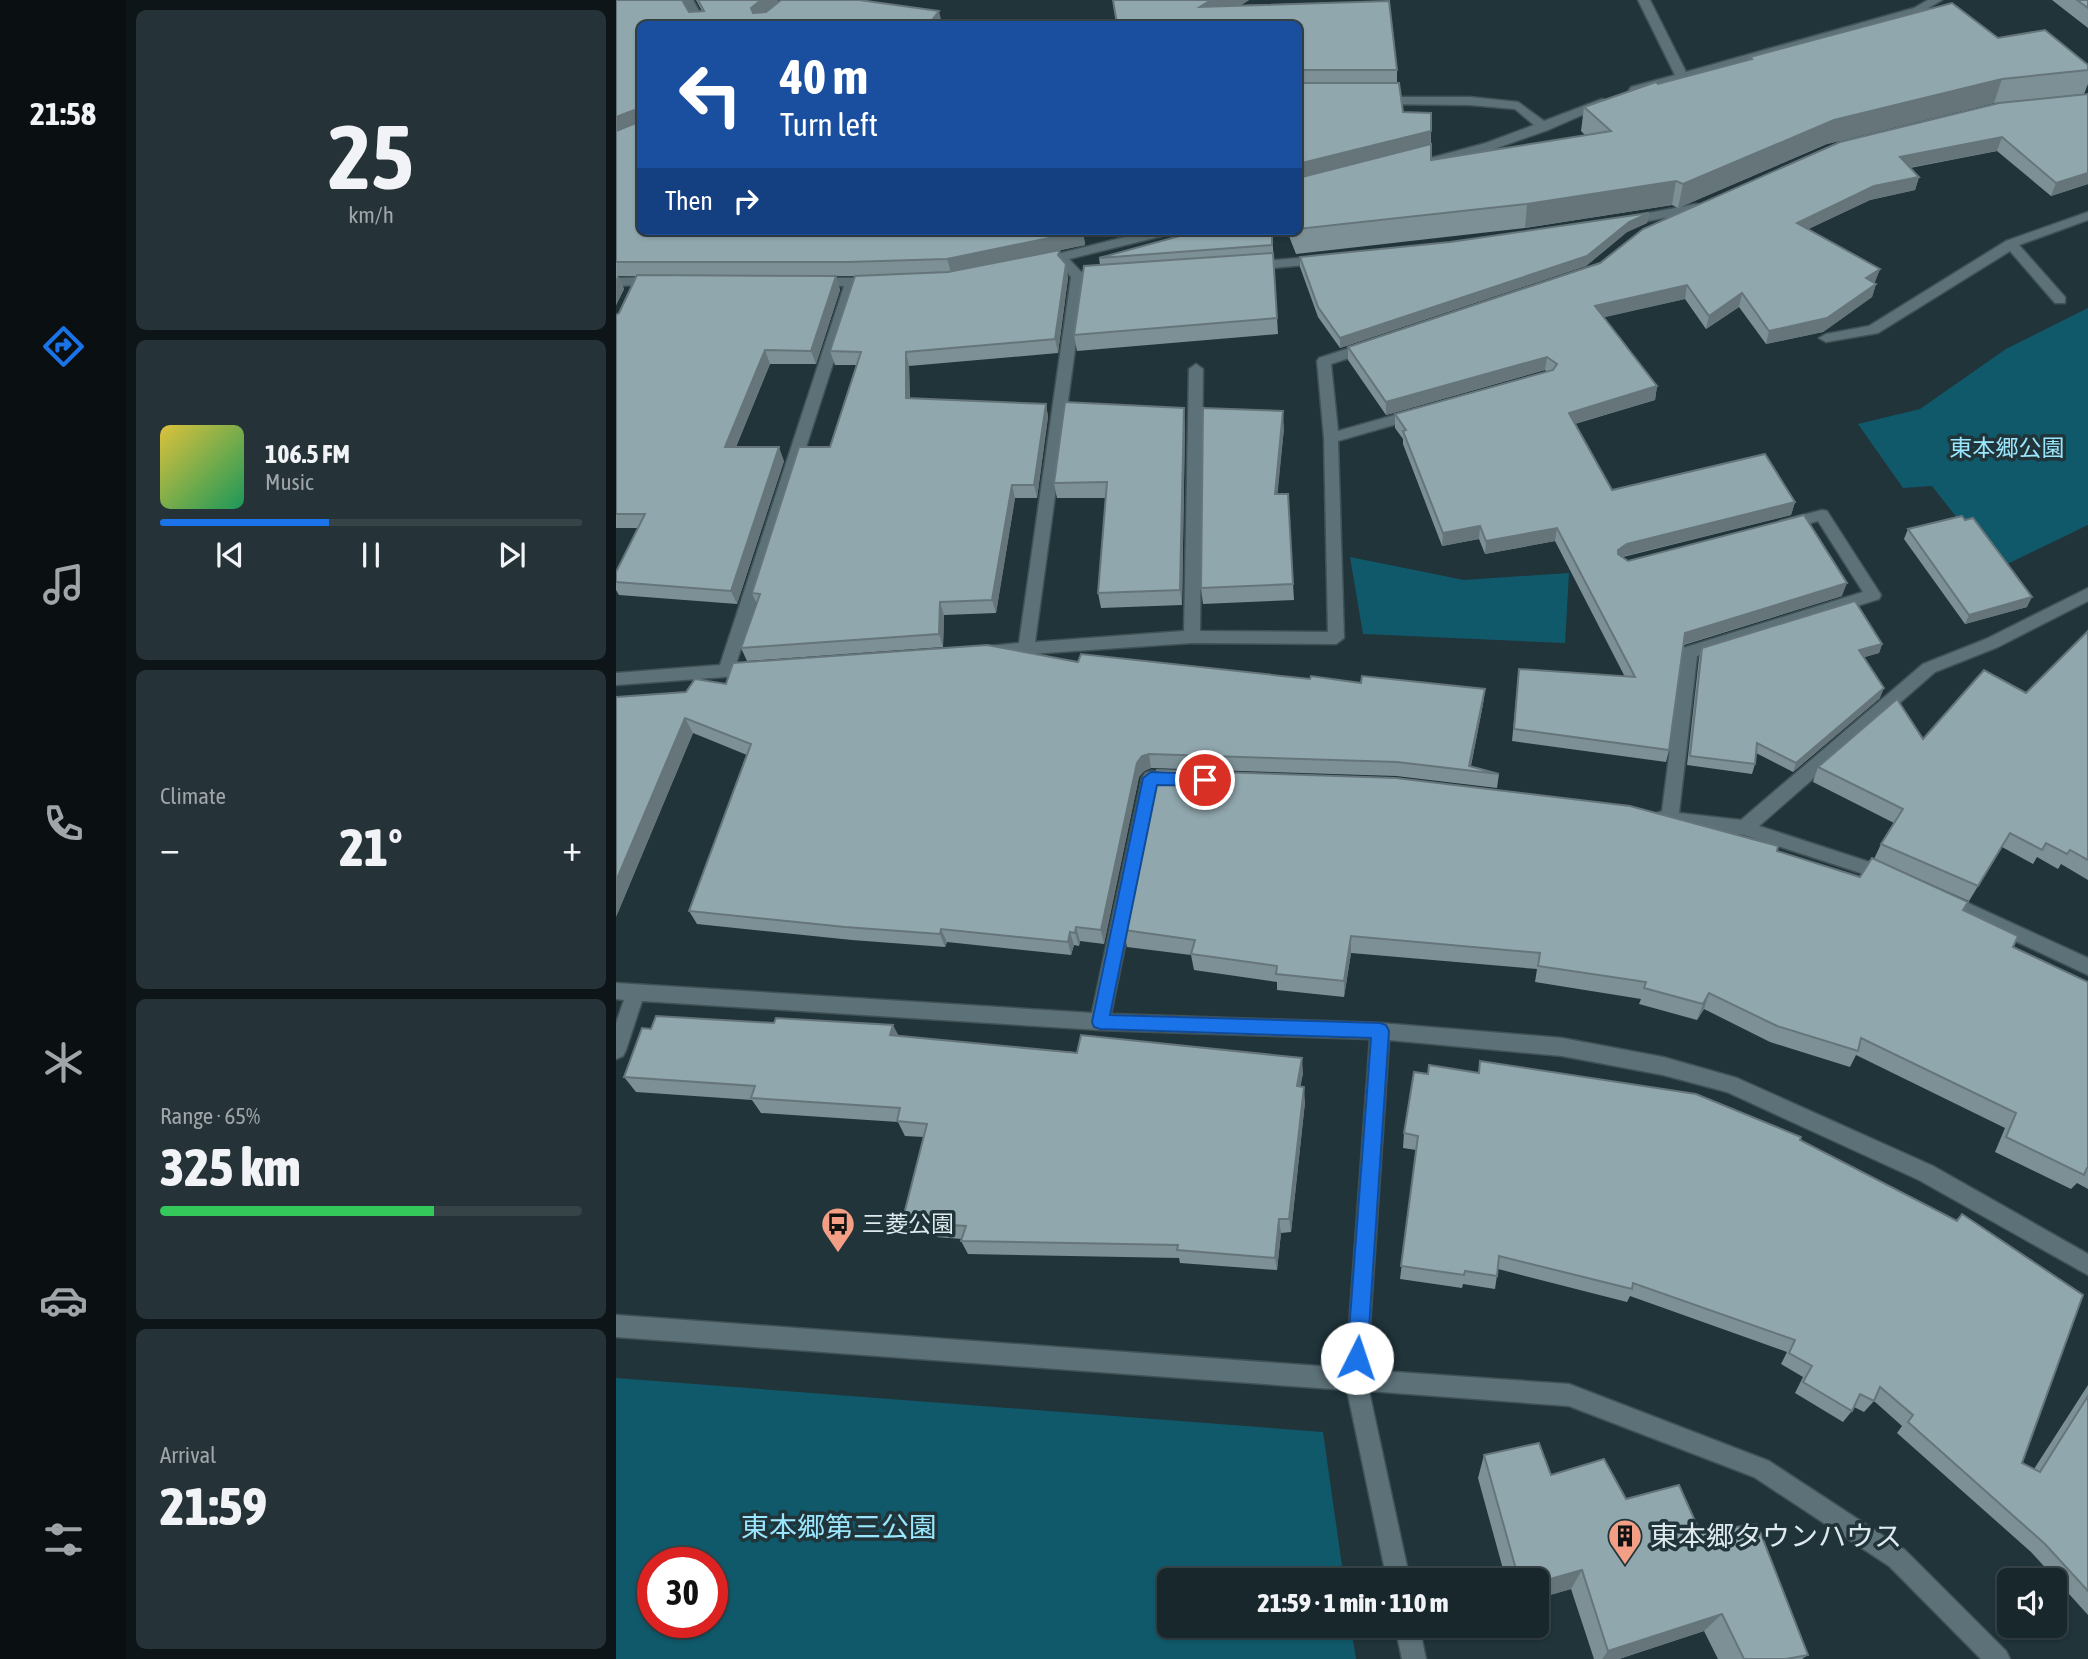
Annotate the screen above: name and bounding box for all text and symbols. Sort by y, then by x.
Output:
text: 40 m [780,48,868,104]
icon: left [665,49,756,140]
text: 21:58 [30,95,96,132]
text: 25 [328,104,414,208]
text: Turn left [780,106,878,143]
icon: right [727,182,765,220]
text: Then [665,186,713,216]
text: km/h [348,202,394,228]
icon: directions [39,322,88,371]
park label: 東本郷公園 [1950,435,2065,461]
text: 106.5 FM [265,439,350,469]
text: Music [265,469,313,495]
icon: previous [211,536,249,574]
icon: pause [352,536,390,574]
icon: next [493,536,531,574]
icon: music [39,560,88,609]
pin [1175,750,1235,810]
icon: arrive [1186,761,1224,799]
text: Climate [160,783,226,809]
icon: phone [39,799,88,848]
text: 21° [339,817,403,877]
text: − [160,826,180,869]
text: + [562,826,582,869]
icon: climate [39,1038,88,1087]
text: Range · 65% [160,1103,260,1129]
text: 325 km [160,1137,301,1197]
bus stop icon: 三菱公園 [819,1205,857,1254]
place label: 三菱公園 [862,1211,954,1237]
icon: car [39,1276,88,1325]
position arrow [1320,1321,1394,1395]
text: Arrival [160,1442,216,1468]
text: 21:59 [160,1476,267,1536]
park label: 東本郷第三公園 [741,1511,937,1543]
icon: filters [39,1515,88,1564]
building icon: 東本郷タウンハウス [1606,1517,1644,1566]
place label: 東本郷タウンハウス [1650,1520,1902,1552]
speed limit sign: 30 [637,1547,728,1638]
map controls [1997,1568,2067,1638]
button: sound [1997,1568,2067,1638]
text: 21:59 · 1 min · 110 m [1258,1588,1448,1618]

